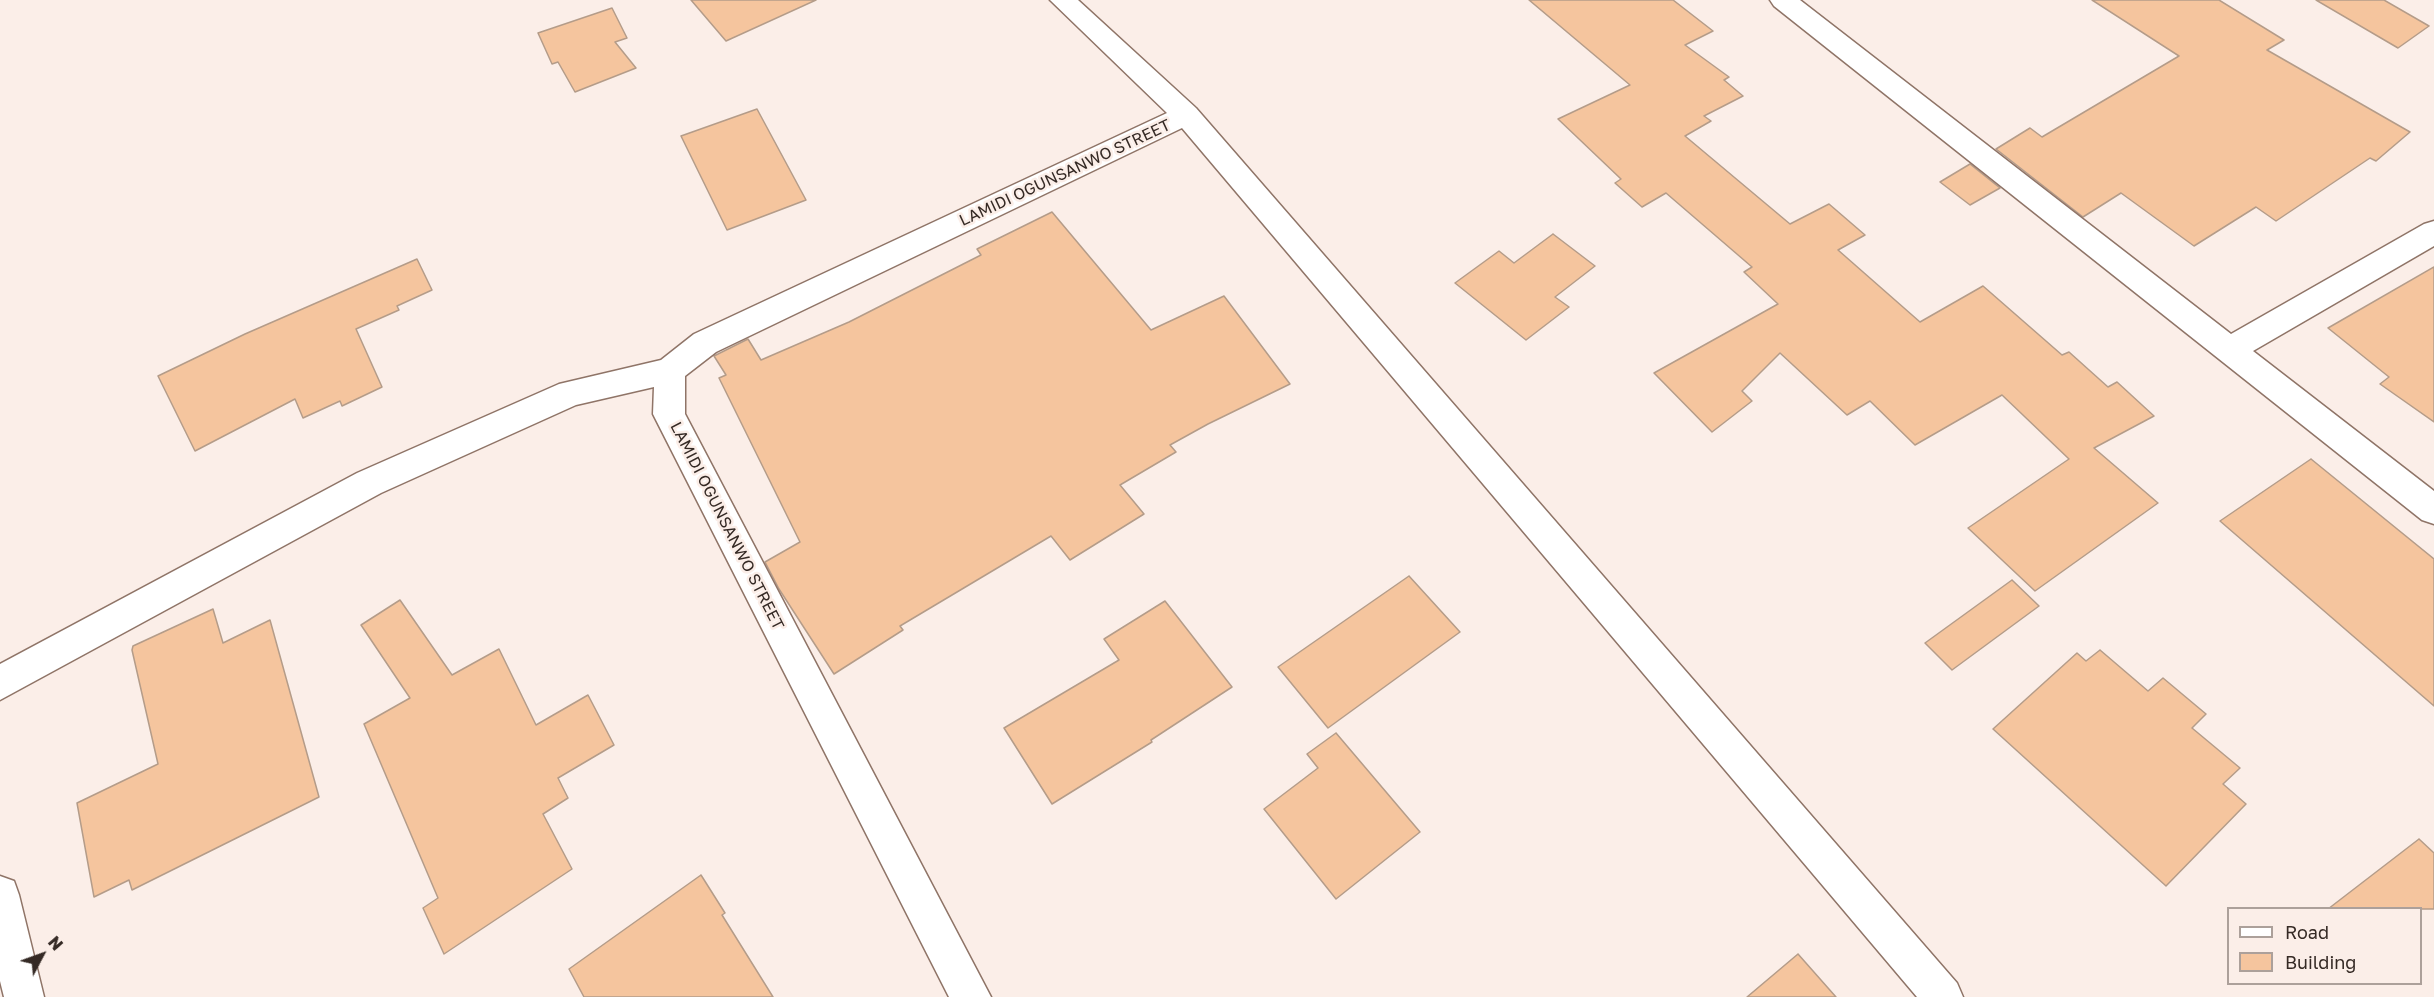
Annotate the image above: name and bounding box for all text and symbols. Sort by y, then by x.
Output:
street label: LAMIDI OGUNSANWO STREET [956,116,1174,230]
street label: LAMIDI OGUNSANWO STREET [666,419,788,633]
legend [2227,907,2422,985]
text: Road [2285,921,2329,943]
north arrow [12,925,72,985]
text: N [44,932,67,954]
text: Building [2285,951,2356,973]

